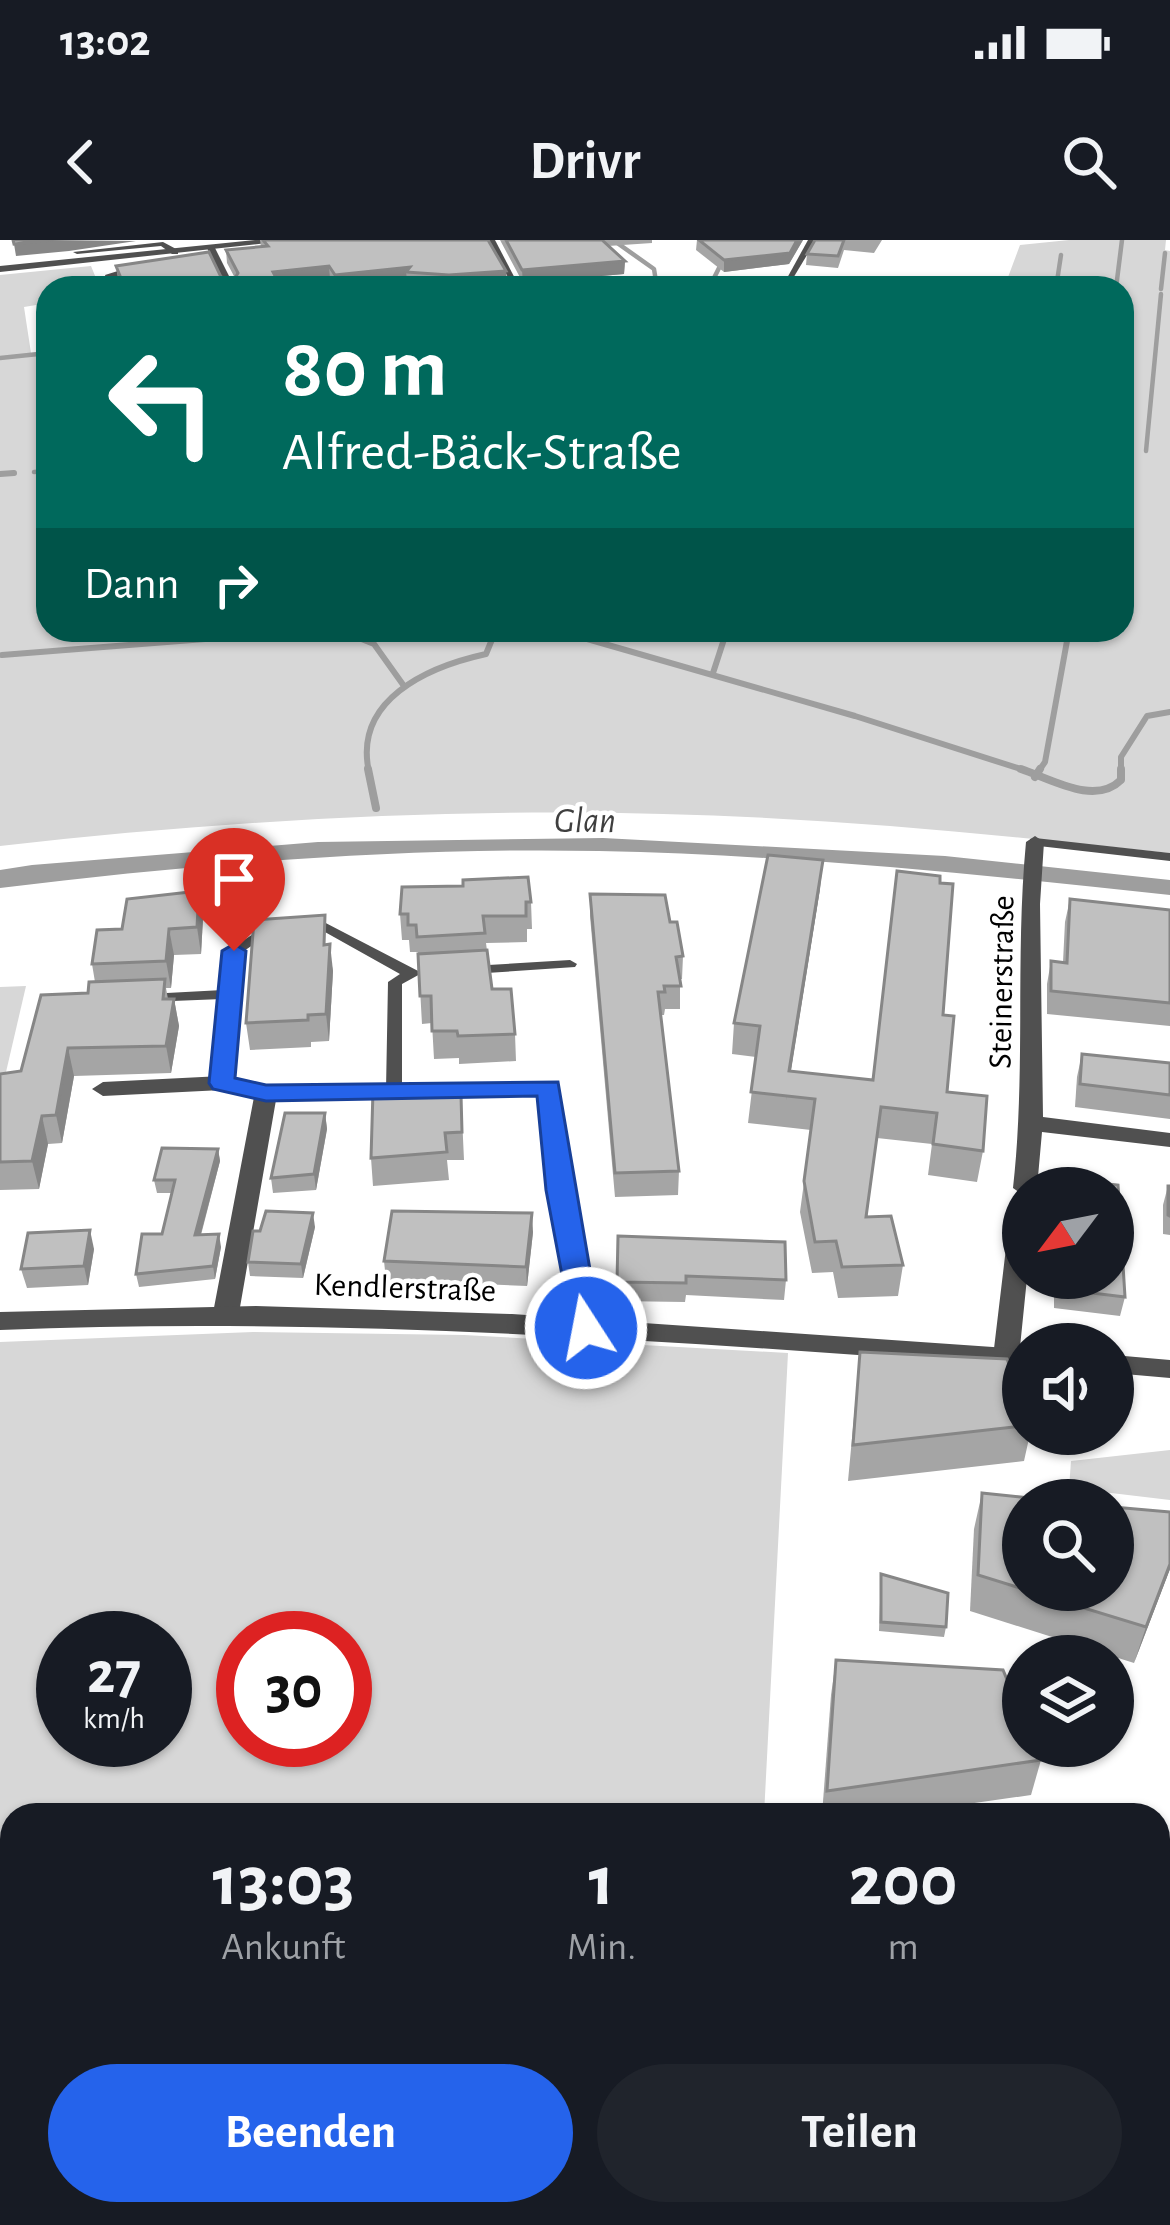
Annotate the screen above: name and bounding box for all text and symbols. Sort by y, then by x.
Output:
text: 13:02 [60,19,151,64]
icon: back [48,129,114,195]
icon: search [1056,129,1122,195]
text: Drivr [530,135,640,189]
icon: left [84,324,240,480]
text: 80 m [282,328,448,412]
text: Alfred-Bäck-Straße [282,426,682,480]
icon: right [203,552,269,618]
text: Dann [84,562,179,607]
water label: Glan [554,803,616,839]
pin [183,828,285,951]
icon: arrive [201,846,267,912]
street label: Steinerstraße [984,895,1021,1069]
north arrow [1002,1167,1134,1299]
map controls [1002,1167,1134,1767]
position arrow [523,1265,649,1391]
street label: Kendlerstraße [313,1269,497,1308]
button: sound [1002,1323,1134,1455]
button: search [1002,1479,1134,1611]
speed limit sign: 30 [216,1611,372,1767]
button: layers [1002,1635,1134,1767]
text: 27 [87,1644,141,1704]
text: km/h [83,1704,145,1734]
text: 13:03 [212,1846,354,1918]
text: 1 [589,1846,614,1918]
text: 200 [849,1846,958,1918]
text: Ankunft [222,1928,345,1967]
text: Min. [567,1928,636,1967]
text: m [887,1928,919,1967]
button: Beenden [48,2064,573,2202]
button: Teilen [597,2064,1122,2202]

